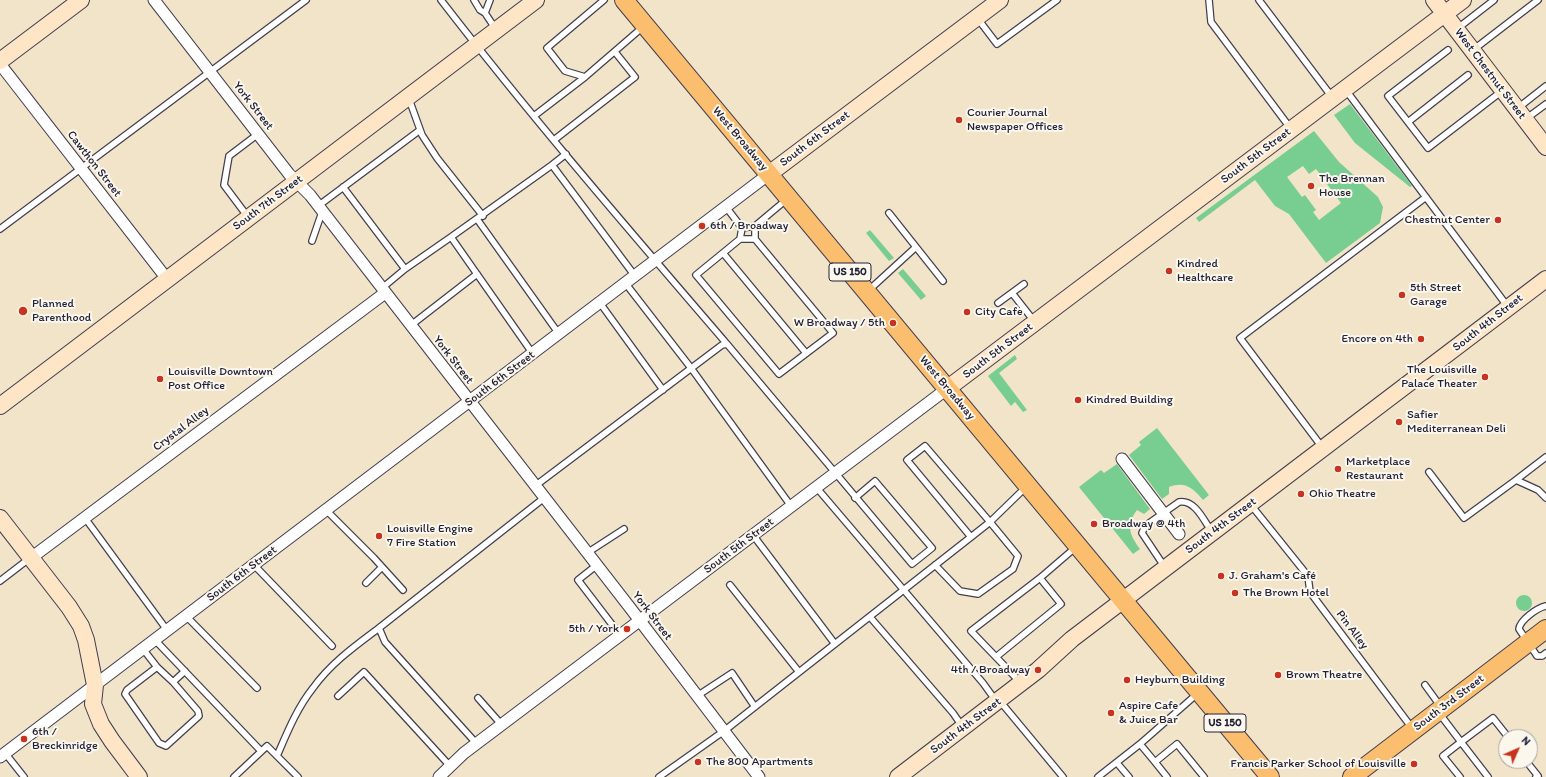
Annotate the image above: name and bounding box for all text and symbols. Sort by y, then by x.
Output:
street label: West Chestnut Street [1451,26,1529,122]
street label: York Street [230,79,276,133]
street label: West Broadway [709,104,771,174]
place label: Courier Journal Newspaper Offices [967,106,1063,134]
street label: South 6th Street [777,108,853,170]
marker: Courier Journal Newspaper Offices [954,115,964,125]
street label: South 5th Street [1218,125,1294,187]
street label: Cawthon Street [64,128,124,200]
street label: South 7th Street [230,172,306,234]
place label: The Brennan House [1319,172,1385,200]
marker: The Brennan House [1306,181,1316,191]
place label: Chestnut Center [1405,213,1490,227]
marker: Chestnut Center [1493,215,1503,225]
place label: 6th / Broadway [710,219,788,233]
marker: 6th / Broadway [697,221,707,231]
place label: Kindred Healthcare [1177,257,1233,285]
road number: US 150 [829,263,871,281]
marker: Kindred Healthcare [1164,266,1174,276]
place label: 5th Street Garage [1410,281,1461,309]
marker: 5th Street Garage [1397,290,1407,300]
street label: South 4th Street [1450,291,1526,355]
place label: Planned Parenthood [32,297,91,325]
marker: Planned Parenthood [17,305,29,317]
place label: City Cafe [975,305,1023,319]
marker: City Cafe [962,307,972,317]
place label: W Broadway / 5th [794,316,885,330]
marker: W Broadway / 5th [888,318,898,328]
street label: South 5th Street [960,320,1036,382]
place label: Encore on 4th [1341,332,1413,346]
street label: York Street [430,333,476,387]
marker: Encore on 4th [1416,334,1426,344]
street label: South 6th Street [462,348,538,410]
street label: West Broadway [916,353,978,423]
place label: The Louisville Palace Theater [1401,363,1477,391]
place label: Louisville Downtown Post Office [168,365,273,393]
marker: The Louisville Palace Theater [1480,372,1490,382]
marker: Louisville Downtown Post Office [155,374,165,384]
place label: Kindred Building [1086,393,1173,407]
marker: Kindred Building [1073,395,1083,405]
street label: Crystal Alley [150,403,212,455]
place label: Safier Mediterranean Deli [1407,408,1506,436]
marker: Safier Mediterranean Deli [1394,417,1404,427]
place label: Marketplace Restaurant [1346,455,1410,483]
marker: Marketplace Restaurant [1333,464,1343,474]
place label: Ohio Theatre [1309,487,1376,501]
marker: Ohio Theatre [1296,489,1306,499]
street label: South 4th Street [1183,495,1259,557]
street label: South 5th Street [701,515,777,577]
place label: Broadway @ 4th [1102,517,1185,531]
marker: Broadway @ 4th [1089,519,1099,529]
place label: Louisville Engine 7 Fire Station [387,522,473,550]
marker: Louisville Engine 7 Fire Station [374,531,384,541]
street label: South 6th Street [204,543,280,605]
place label: J. Graham's Café [1229,569,1316,583]
marker: J. Graham's Café [1216,571,1226,581]
place label: The Brown Hotel [1243,586,1329,600]
marker: The Brown Hotel [1230,588,1240,598]
street label: York Street [629,589,675,643]
street label: Pin Alley [1333,608,1371,652]
place label: 5th / York [569,622,619,636]
marker: 5th / York [622,624,632,634]
place label: 4th / Broadway [951,663,1030,677]
marker: 4th / Broadway [1033,665,1043,675]
place label: Brown Theatre [1286,668,1362,682]
marker: Brown Theatre [1273,670,1283,680]
street label: South 3rd Street [1411,672,1487,734]
place label: Heyburn Building [1135,673,1225,687]
marker: Heyburn Building [1122,675,1132,685]
street label: South 4th Street [928,695,1004,757]
place label: Aspire Cafe & Juice Bar [1119,699,1178,727]
marker: Aspire Cafe & Juice Bar [1106,708,1116,718]
road number: US 150 [1204,714,1246,732]
place label: 6th / Breckinridge [32,725,98,753]
north arrow [1498,729,1538,769]
marker: 6th / Breckinridge [19,734,29,744]
text: N [1519,734,1533,748]
place label: The 800 Apartments [706,755,813,769]
marker: The 800 Apartments [693,757,703,767]
place label: Francis Parker School of Louisville [1231,757,1406,771]
marker: Francis Parker School of Louisville [1409,759,1419,769]

